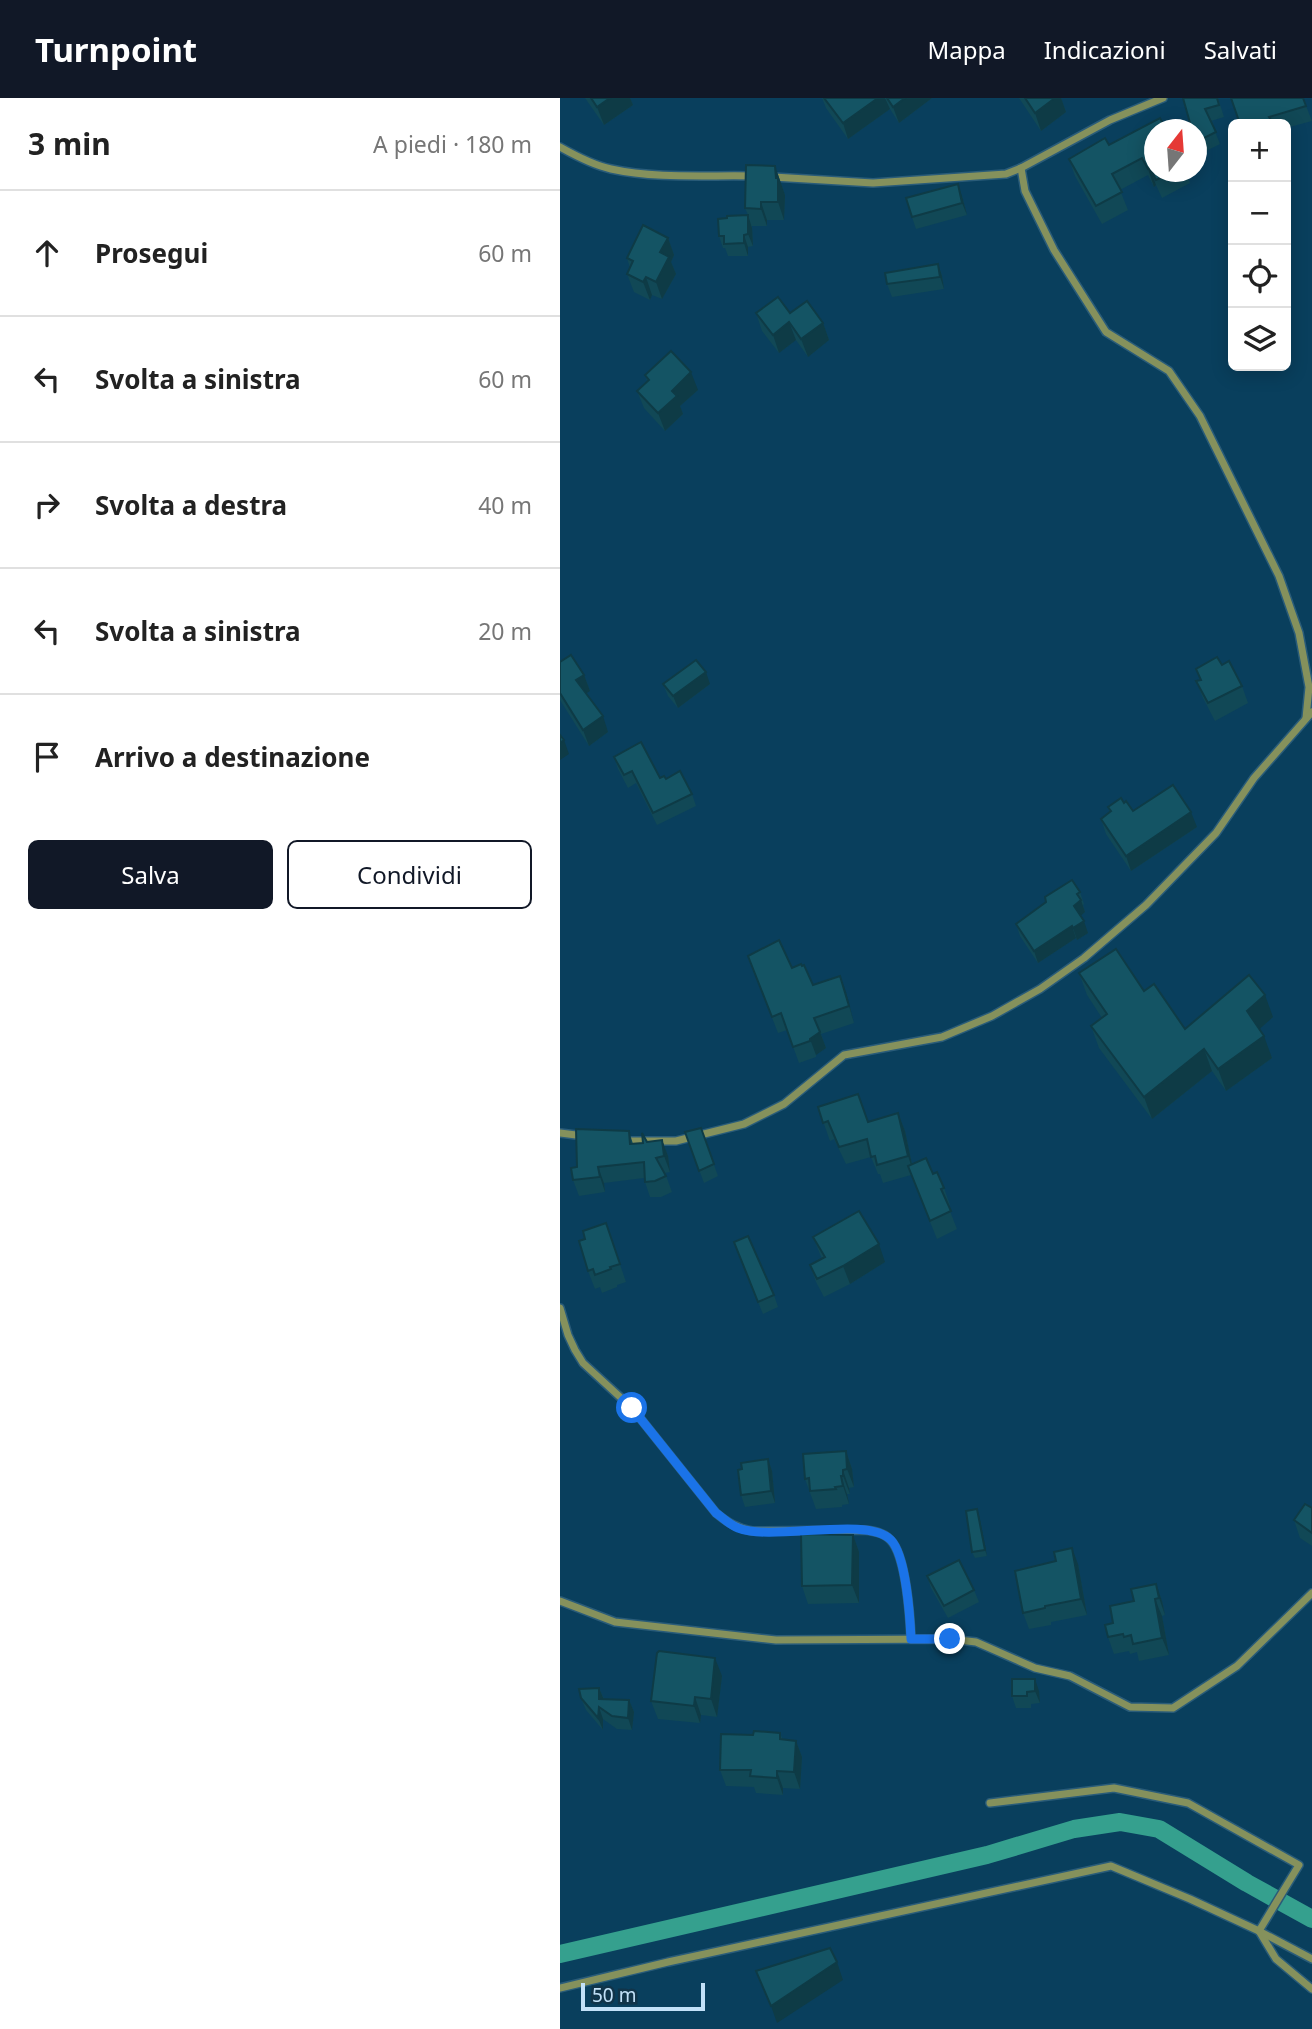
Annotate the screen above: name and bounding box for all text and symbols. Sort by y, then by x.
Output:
text: Turnpoint [35,27,197,72]
text: Mappa [928,33,1006,66]
text: Indicazioni [1044,33,1166,66]
text: Salvati [1204,33,1277,66]
north arrow [1144,119,1207,182]
map controls [1228,119,1291,371]
button: + [1228,119,1291,182]
text: 3 min [28,123,111,164]
text: A piedi · 180 m [373,128,532,160]
button: − [1228,182,1291,245]
icon: ahead [28,234,66,272]
text: Prosegui [95,235,208,271]
text: 60 m [478,237,532,269]
button: locate [1228,245,1291,308]
button: layers [1228,308,1291,371]
icon: left [28,360,66,398]
text: Svolta a sinistra [95,361,301,397]
text: 60 m [478,363,532,395]
icon: right [28,486,66,524]
text: Svolta a destra [95,487,287,523]
text: 40 m [478,489,532,521]
icon: left [28,612,66,650]
text: Svolta a sinistra [95,613,301,649]
text: 20 m [478,615,532,647]
icon: arrive [28,738,66,776]
text: Arrivo a destinazione [95,739,370,775]
button: Salva [28,840,273,909]
button: Condividi [287,840,532,909]
route start [616,1392,647,1423]
route end [934,1623,965,1654]
scale bar [581,1980,705,2012]
text: 50 m [592,1982,636,2008]

